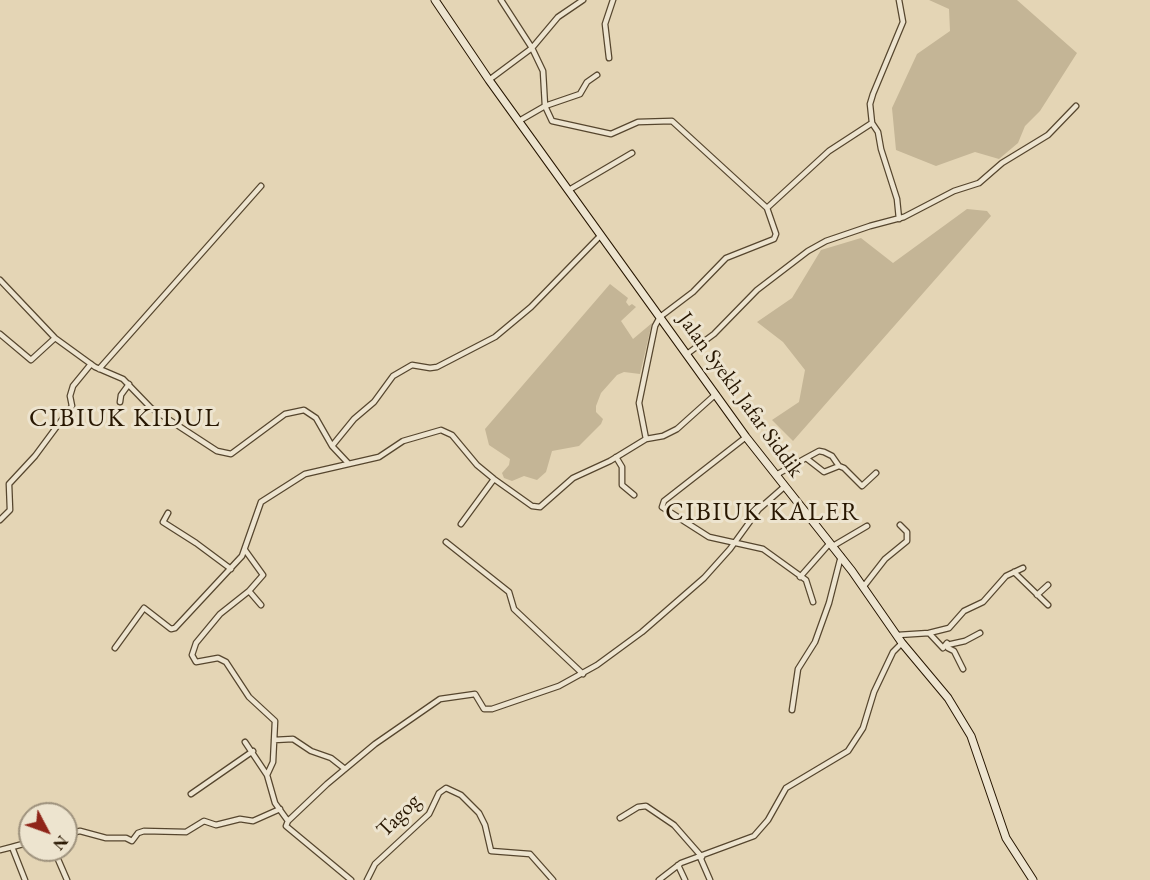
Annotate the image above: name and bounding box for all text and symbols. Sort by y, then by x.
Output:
street label: Jalan Syekh Jafar Siddik [671,308,809,482]
district label: CIBIUK KIDUL [29,403,221,435]
district label: CIBIUK KALER [665,497,861,529]
street label: Tagog [372,789,426,843]
north arrow [18,802,78,862]
text: N [48,831,73,855]

